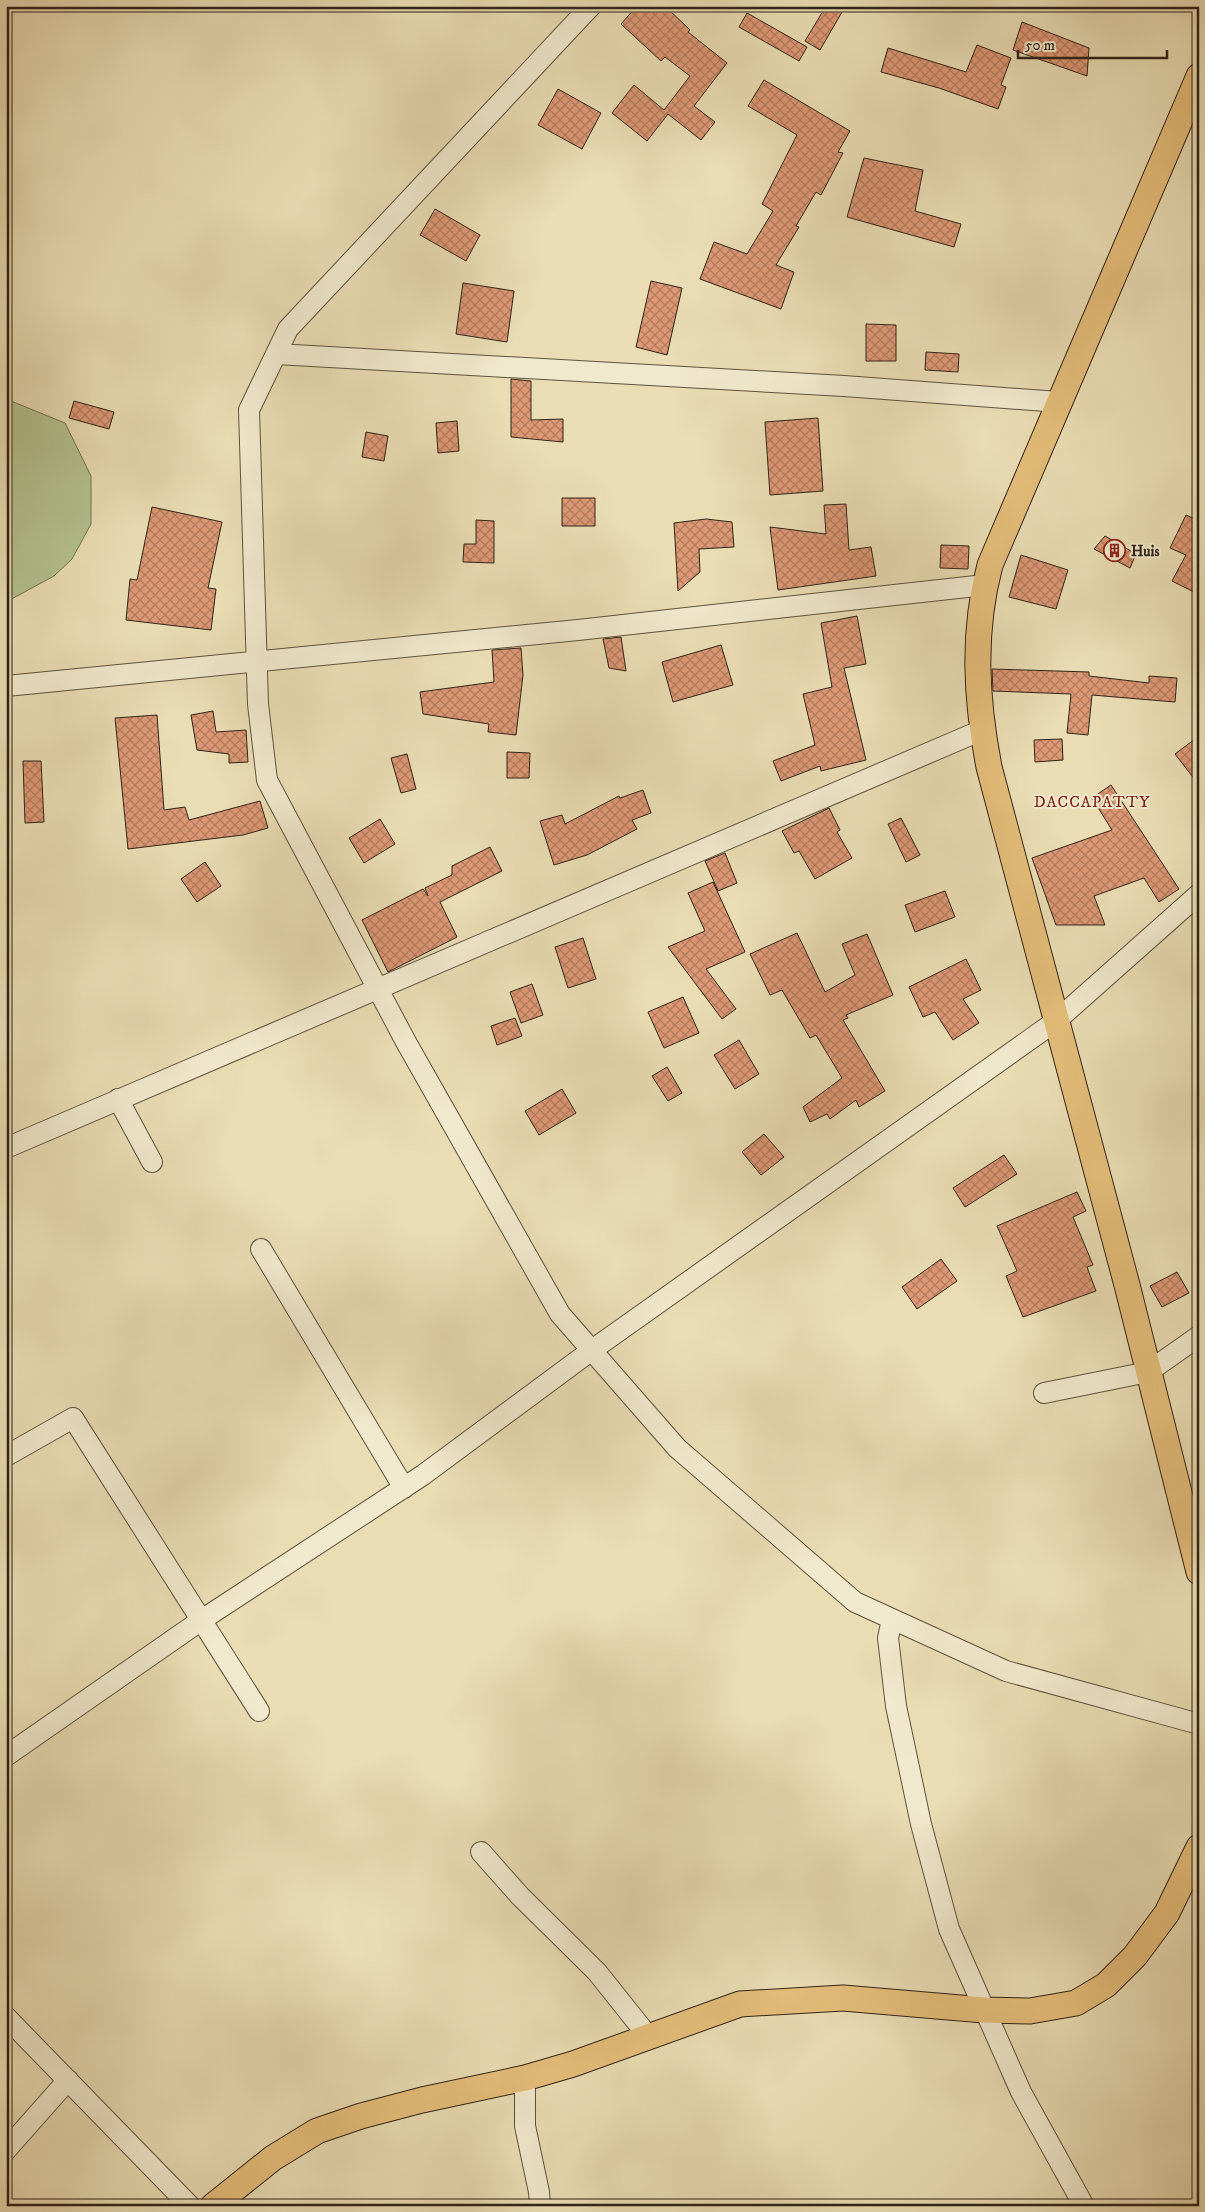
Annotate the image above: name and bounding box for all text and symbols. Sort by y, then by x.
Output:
scale bar [1018,28,1166,60]
text: 50 m [1025,36,1055,55]
building icon: Huis [1103,539,1127,563]
place label: Huis [1131,542,1159,561]
district label: DACCAPATTY [1034,792,1150,812]

